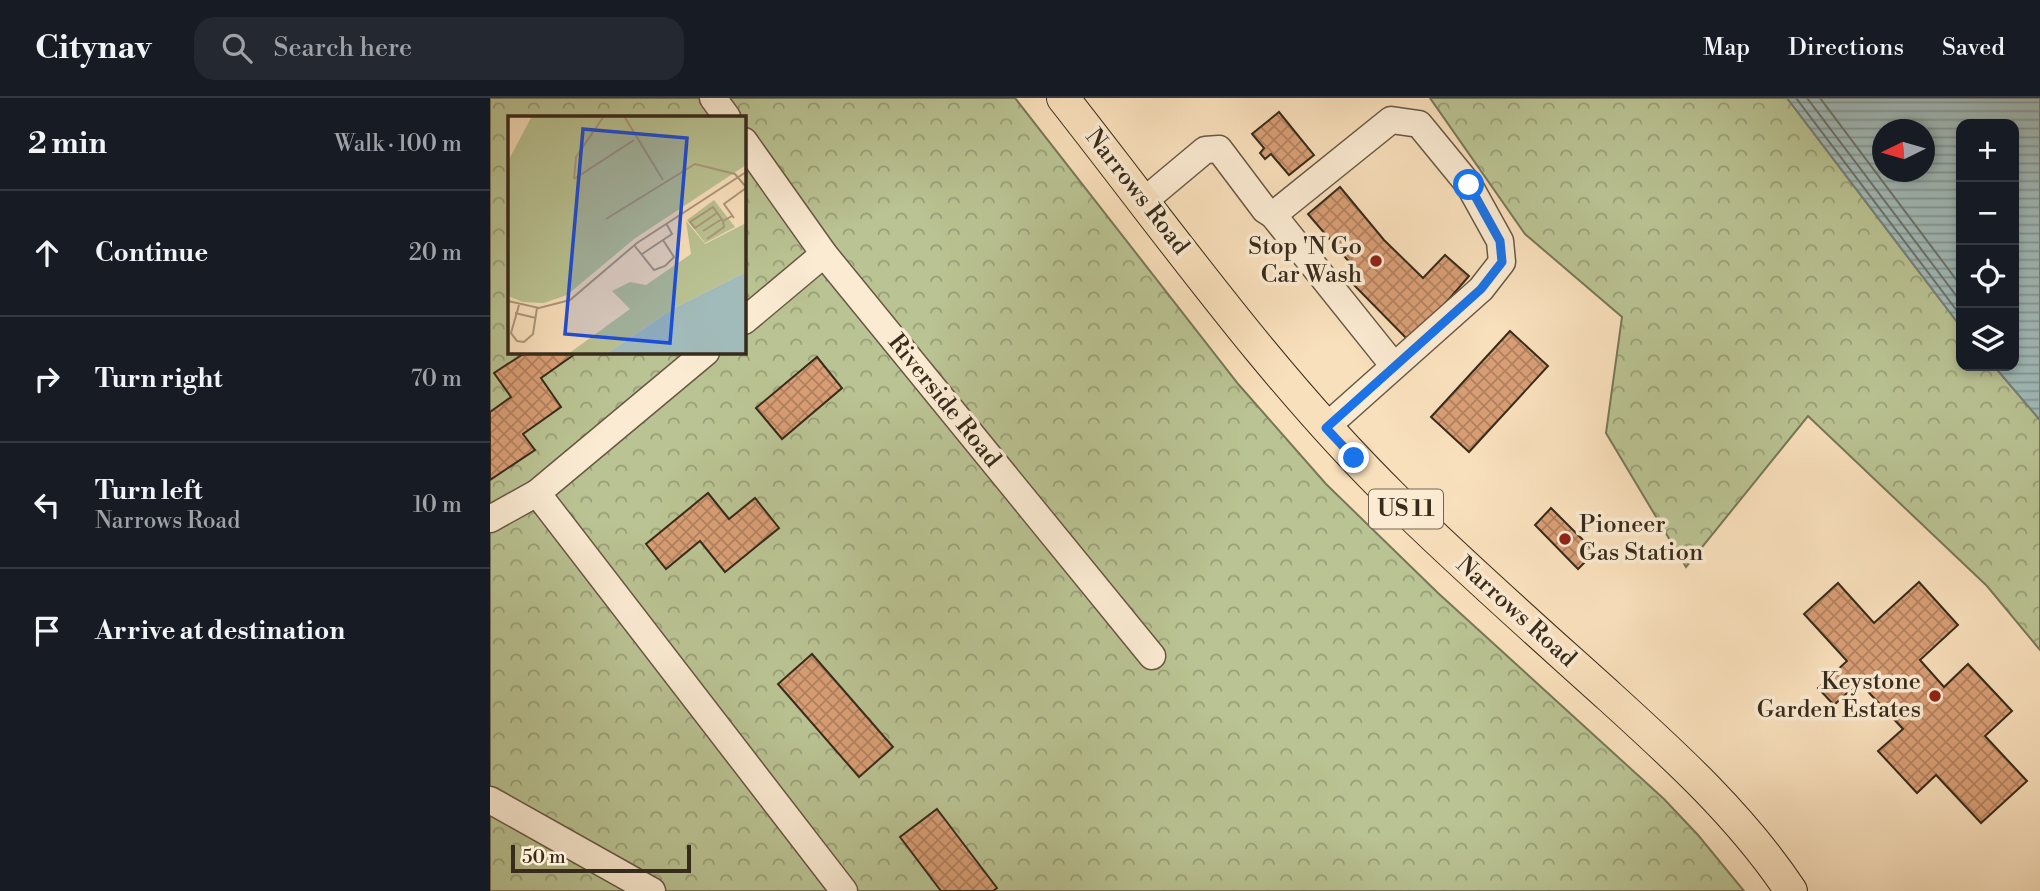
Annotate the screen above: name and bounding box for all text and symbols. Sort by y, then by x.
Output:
search box [194,17,684,80]
text: Citynav [35,28,152,69]
icon: search [218,29,256,67]
text: Search here [274,32,412,64]
text: Map [1703,33,1750,63]
text: Directions [1788,33,1904,63]
text: Saved [1942,33,2005,63]
inset map [508,116,746,354]
north arrow [1872,119,1935,182]
map controls [1956,119,2019,371]
button: + [1956,119,2019,182]
street label: Narrows Road [1079,123,1196,261]
text: 2 min [28,125,107,163]
text: Walk · 100 m [334,130,462,158]
route start [1453,169,1484,200]
button: − [1956,182,2019,245]
place label: Stop 'N Go Car Wash [1248,232,1362,290]
icon: ahead [28,234,66,272]
text: Continue [95,237,208,269]
text: 20 m [409,239,462,267]
button: locate [1956,245,2019,308]
marker: Stop 'N Go Car Wash [1368,253,1384,269]
button: layers [1956,308,2019,371]
street label: Riverside Road [881,328,1007,474]
icon: right [28,360,66,398]
text: Turn right [95,363,223,395]
text: 70 m [411,365,462,393]
route end [1338,442,1369,473]
text: Turn left [95,475,203,507]
icon: left [28,486,66,524]
road number: US 11 [1369,490,1443,528]
text: 10 m [413,491,462,519]
text: Narrows Road [95,507,240,535]
place label: Pioneer Gas Station [1579,510,1703,568]
marker: Pioneer Gas Station [1557,531,1573,547]
street label: Narrows Road [1450,550,1583,674]
icon: arrive [28,612,66,650]
text: Arrive at destination [95,615,345,647]
place label: Keystone Garden Estates [1757,667,1921,725]
marker: Keystone Garden Estates [1927,688,1943,704]
scale bar [511,842,691,874]
text: 50 m [522,845,566,869]

